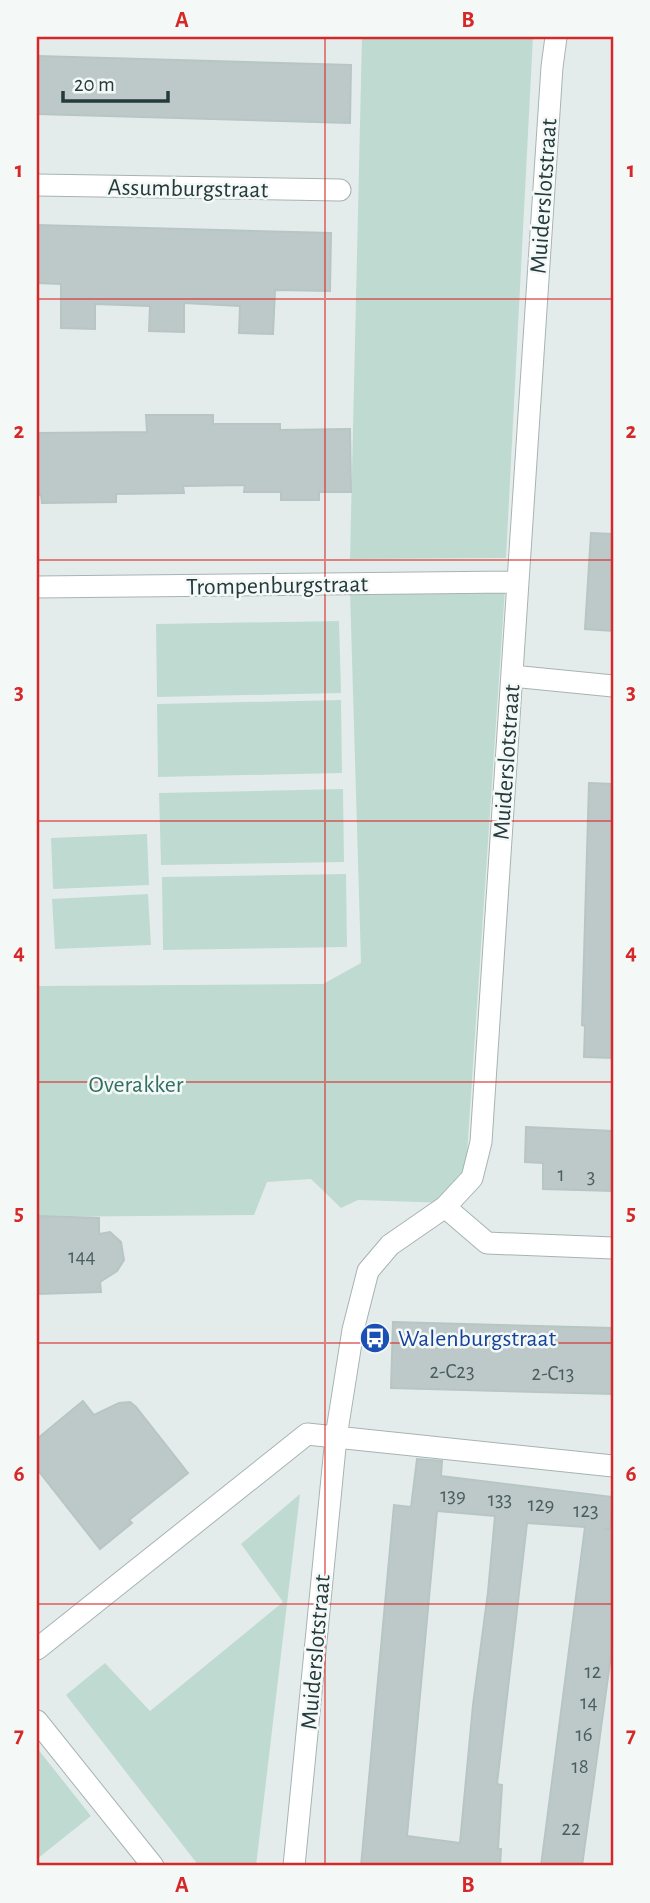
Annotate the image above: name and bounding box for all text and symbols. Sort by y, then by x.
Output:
text: A [175,9,189,32]
text: B [461,9,475,32]
scale bar [63,60,168,104]
text: 20 m [74,74,115,95]
street label: Muiderslotstraat [527,117,561,275]
text: 1 [15,159,23,182]
text: 1 [627,159,635,182]
street label: Assumburgstraat [108,176,269,202]
text: 2 [14,420,25,443]
text: 2 [626,420,637,443]
street label: Trompenburgstraat [186,572,369,600]
text: 3 [14,681,24,704]
text: 3 [626,681,636,704]
street label: Muiderslotstraat [490,683,524,841]
text: 4 [13,941,25,964]
text: 4 [625,941,637,964]
park label: Overakker [88,1073,184,1097]
house number: 1 [557,1164,565,1185]
house number: 3 [587,1166,595,1187]
text: 5 [14,1202,24,1225]
text: 5 [626,1202,636,1225]
house number: 144 [68,1246,96,1267]
bus stop icon: Walenburgstraat [358,1321,392,1355]
place label: Walenburgstraat [398,1327,557,1351]
house number: 2-C23 [429,1361,475,1382]
house number: 2-C13 [532,1363,574,1384]
text: 6 [13,1463,25,1486]
text: 6 [625,1463,637,1486]
house number: 139 [440,1485,466,1506]
house number: 133 [488,1489,512,1510]
house number: 129 [528,1494,554,1515]
house number: 123 [573,1500,599,1521]
street label: Muiderslotstraat [297,1573,335,1731]
house number: 12 [585,1661,601,1682]
house number: 14 [580,1692,598,1713]
text: 7 [14,1724,24,1747]
house number: 16 [575,1724,593,1745]
text: 7 [626,1724,636,1747]
house number: 18 [571,1756,589,1777]
house number: 22 [561,1818,581,1839]
text: A [175,1874,189,1897]
text: B [461,1874,475,1897]

